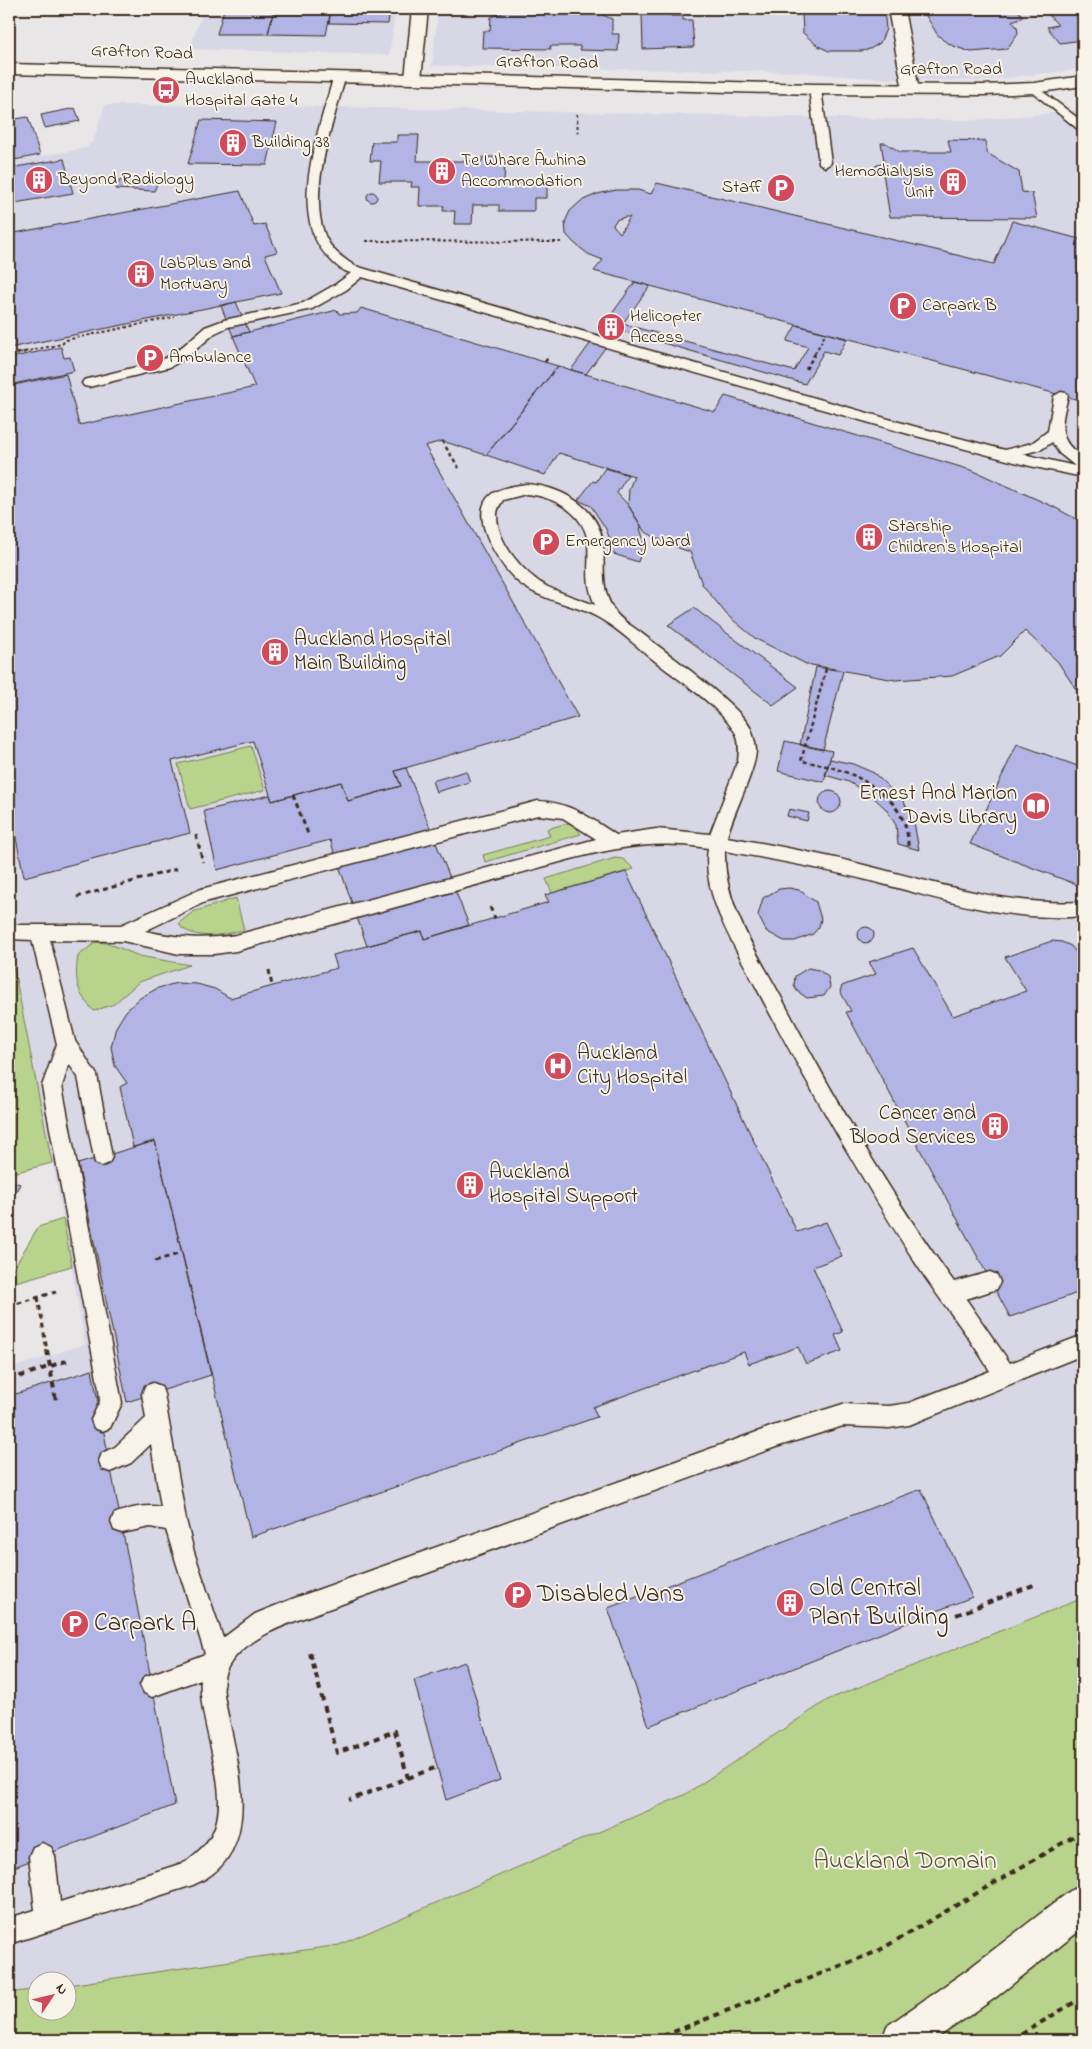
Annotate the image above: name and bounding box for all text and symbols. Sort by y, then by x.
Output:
street label: Grafton Road [90,38,194,68]
street label: Grafton Road [496,49,598,77]
street label: Grafton Road [900,57,1002,83]
place label: Auckland Hospital Gate 4 [185,67,298,114]
bus stop icon: Auckland Hospital Gate 4 [151,75,181,105]
building icon: Building 38 [218,128,248,158]
place label: Building 38 [251,130,330,157]
place label: Te Whare Āwhina Accommodation [461,148,586,195]
building icon: Te Whare Āwhina Accommodation [427,156,457,186]
place label: Hemodialysis Unit [834,159,934,206]
building icon: Beyond Radiology [24,165,54,195]
place label: Beyond Radiology [57,167,194,194]
building icon: Hemodialysis Unit [938,167,968,197]
parking icon: Staff [766,173,796,203]
place label: Staff [722,175,762,201]
place label: LabPlus and Mortuary [160,251,251,298]
building icon: LabPlus and Mortuary [126,259,156,289]
parking icon: Carpark B [888,291,918,321]
place label: Carpark B [922,293,997,319]
place label: Helicopter Access [630,304,702,351]
building icon: Helicopter Access [596,312,626,342]
parking icon: Ambulance [135,343,165,373]
place label: Ambulance [169,345,252,371]
place label: Starship Children's Hospital [888,514,1022,561]
building icon: Starship Children's Hospital [854,522,884,552]
parking icon: Emergency Ward [531,527,561,557]
place label: Emergency Ward [565,529,690,556]
place label: Auckland Hospital Main Building [294,625,451,681]
building icon: Auckland Hospital Main Building [260,637,290,667]
place label: Ernest And Marion Davis Library [859,779,1017,835]
library icon: Ernest And Marion Davis Library [1021,791,1051,821]
place label: Auckland City Hospital [577,1039,687,1095]
hospital icon: Auckland City Hospital [543,1051,573,1081]
place label: Cancer and Blood Services [849,1099,976,1153]
building icon: Cancer and Blood Services [980,1111,1010,1141]
place label: Auckland Hospital Support [489,1158,638,1212]
building icon: Auckland Hospital Support [455,1170,485,1200]
place label: Old Central Plant Building [809,1571,949,1637]
place label: Disabled Vans [536,1577,685,1613]
parking icon: Disabled Vans [503,1580,533,1610]
building icon: Old Central Plant Building [775,1588,805,1618]
place label: Carpark A [94,1606,196,1642]
parking icon: Carpark A [60,1609,90,1639]
park label: Auckland Domain [813,1844,997,1880]
north arrow [28,1972,78,2022]
text: N [50,1980,73,1999]

